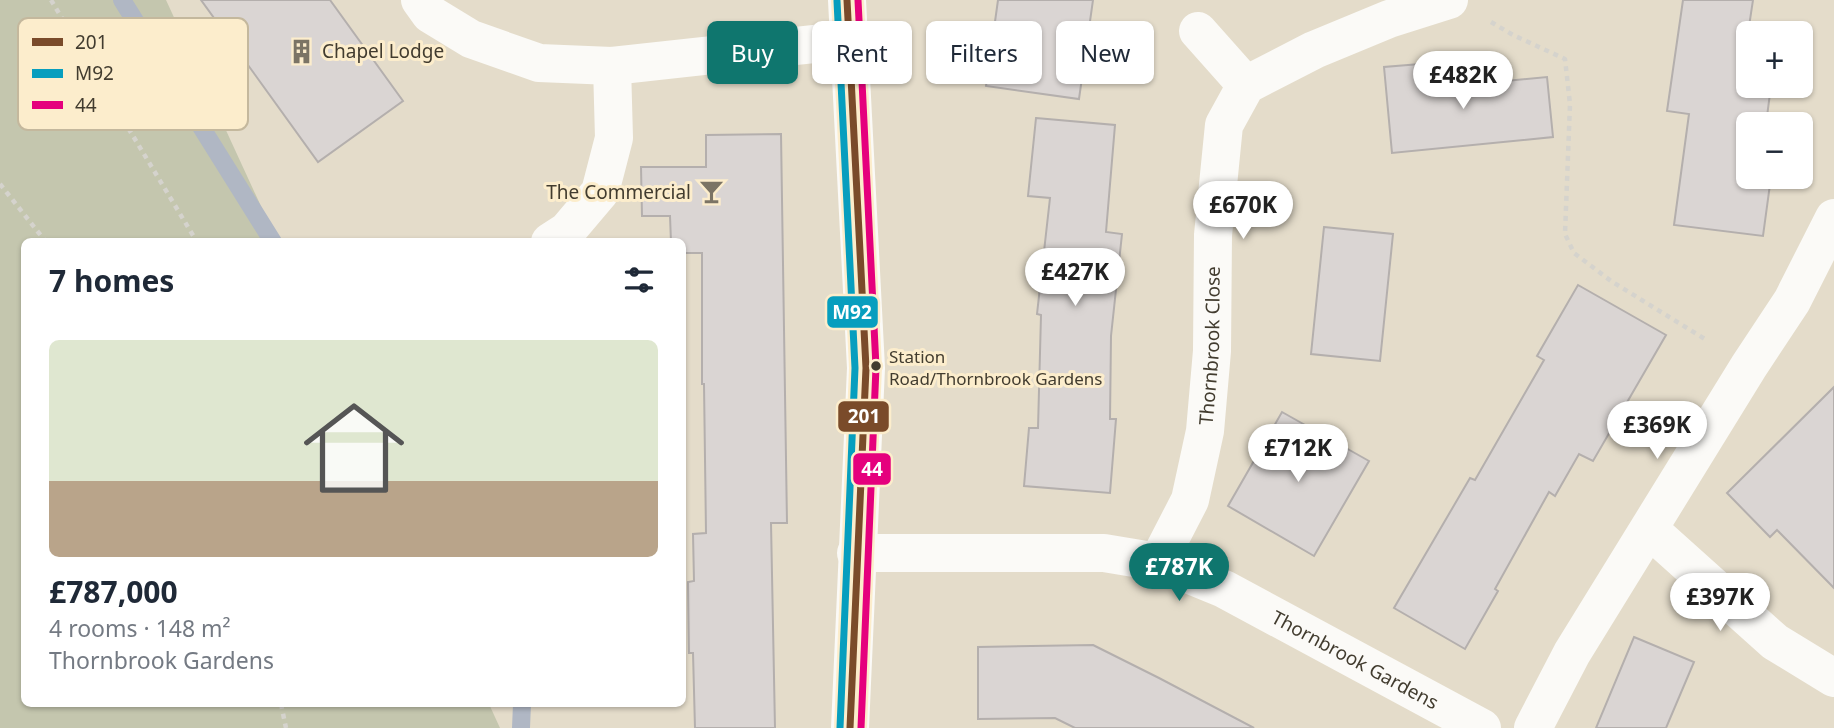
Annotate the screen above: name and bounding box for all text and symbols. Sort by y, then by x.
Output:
legend [18,18,248,130]
chip: Buy [707,21,798,84]
chip: Rent [812,21,912,84]
chip: Filters [926,21,1042,84]
chip: New [1056,21,1154,84]
map controls [1736,21,1813,189]
button: + [1736,21,1813,98]
text: 201 [75,29,108,55]
building icon: Chapel Lodge [288,37,316,65]
place label: Chapel Lodge [322,38,444,64]
pin: £482K [1414,52,1512,111]
text: £482K [1429,58,1497,90]
text: M92 [75,60,114,86]
text: 44 [75,92,97,118]
button: − [1736,112,1813,189]
bar icon: The Commercial [697,178,725,206]
place label: The Commercial [546,179,691,205]
pin: £670K [1194,182,1292,241]
text: £670K [1209,188,1277,220]
pin: £427K [1026,248,1124,308]
text: £427K [1041,255,1109,287]
text: 7 homes [49,260,174,301]
icon: filters [620,261,658,299]
street label: Thornbrook Close [1193,266,1226,426]
line badge: M92 [826,295,879,329]
text: M92 [832,299,872,325]
place label: Station Road/Thornbrook Gardens [889,345,1102,390]
marker: Station Road/Thornbrook Gardens [869,359,883,373]
icon: home [291,385,417,511]
line badge: 201 [837,400,890,433]
pin: £369K [1608,402,1706,461]
text: 201 [848,403,880,429]
text: £369K [1623,408,1691,440]
pin: £712K [1249,424,1347,484]
text: £712K [1264,431,1332,463]
line badge: 44 [852,452,892,486]
text: 44 [861,456,883,482]
pin: £787K [1130,544,1228,603]
text: £787K [1145,550,1213,582]
text: £787,000 [49,571,178,612]
pin: £397K [1671,574,1769,633]
text: £397K [1686,580,1754,612]
street label: Thornbrook Gardens [1267,604,1443,715]
text: 4 rooms · 148 m² [49,612,231,644]
text: Thornbrook Gardens [49,644,274,676]

